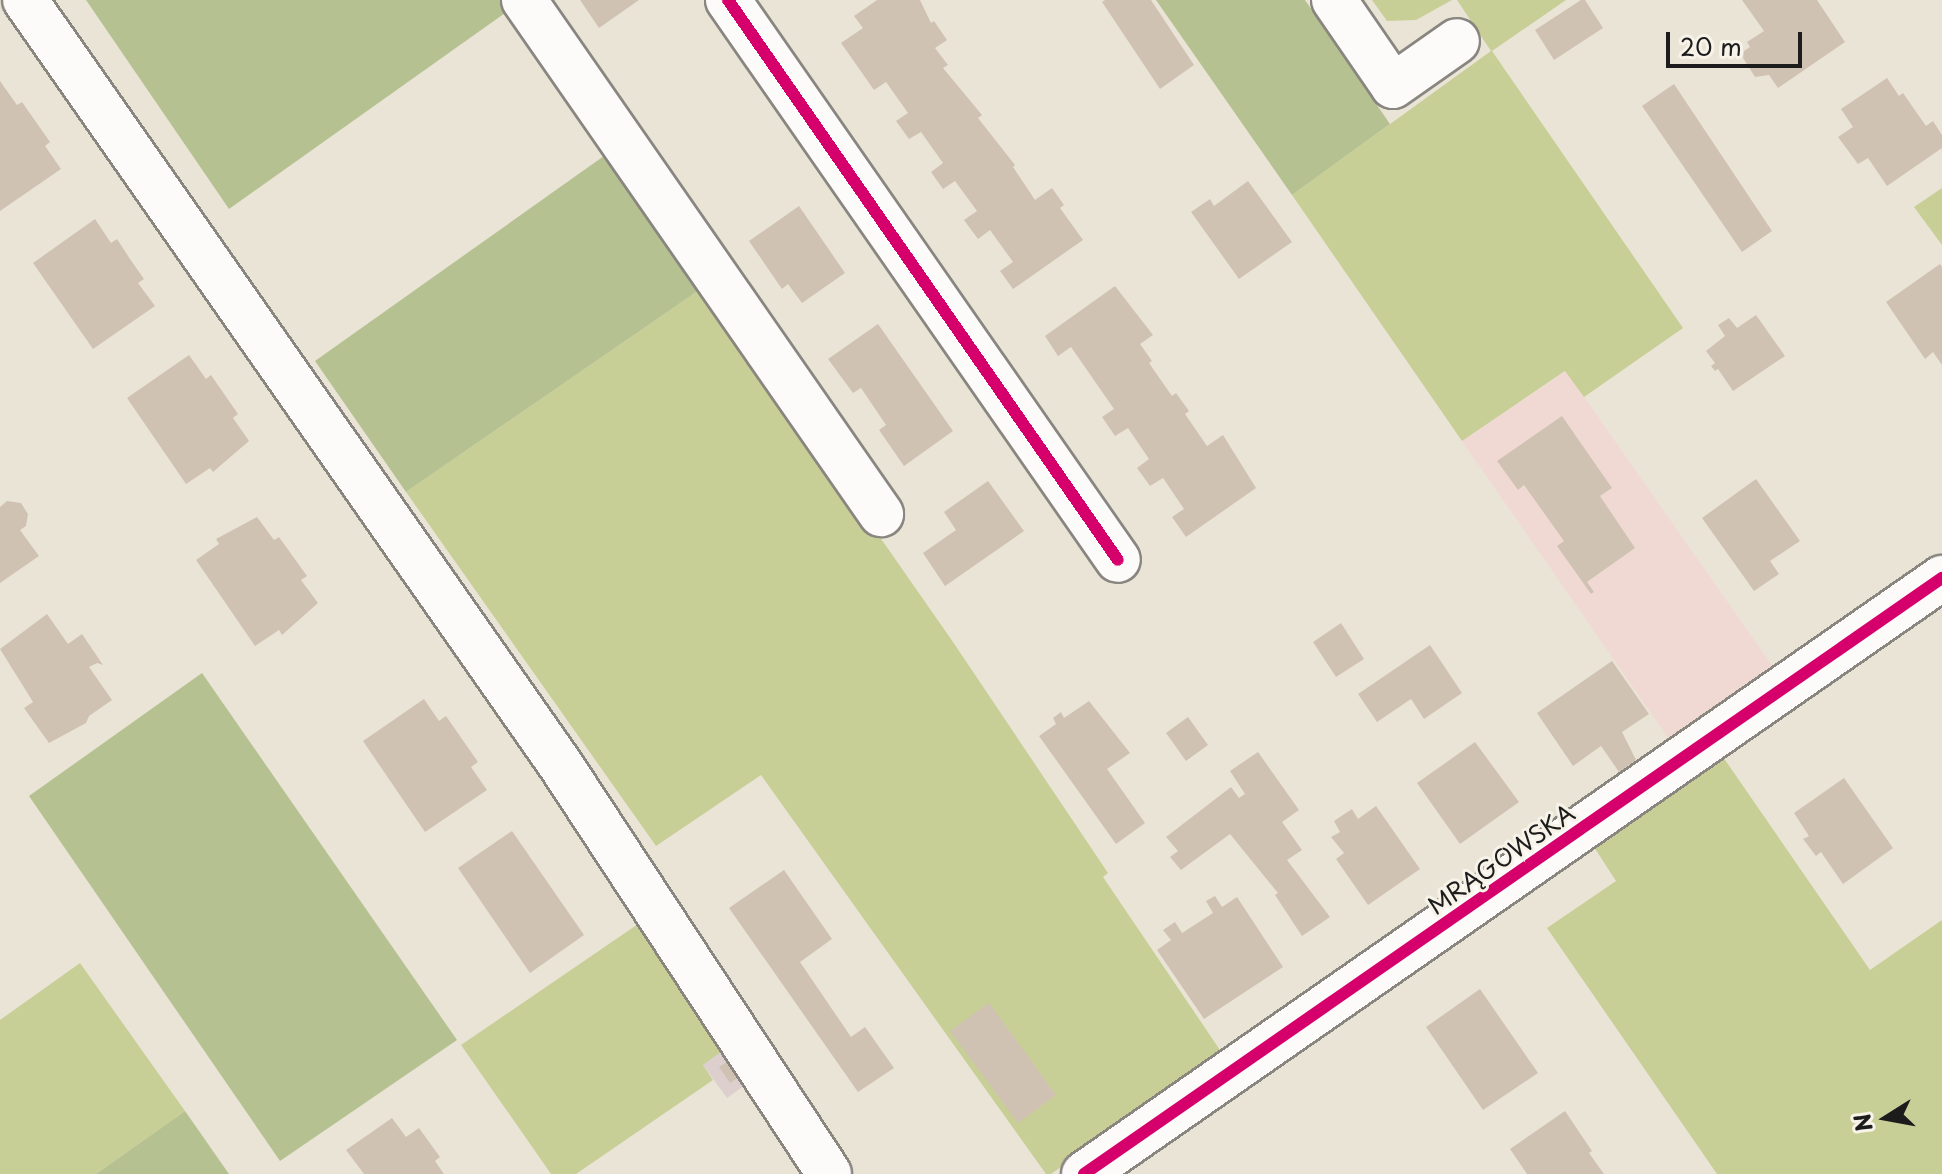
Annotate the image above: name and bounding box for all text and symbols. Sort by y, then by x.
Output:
scale bar [1670,16,1806,66]
text: 20 m [1680,28,1742,64]
street label: MRĄGOWSKA [1422,798,1580,920]
north arrow [1846,1078,1926,1158]
text: N [1844,1111,1880,1134]

